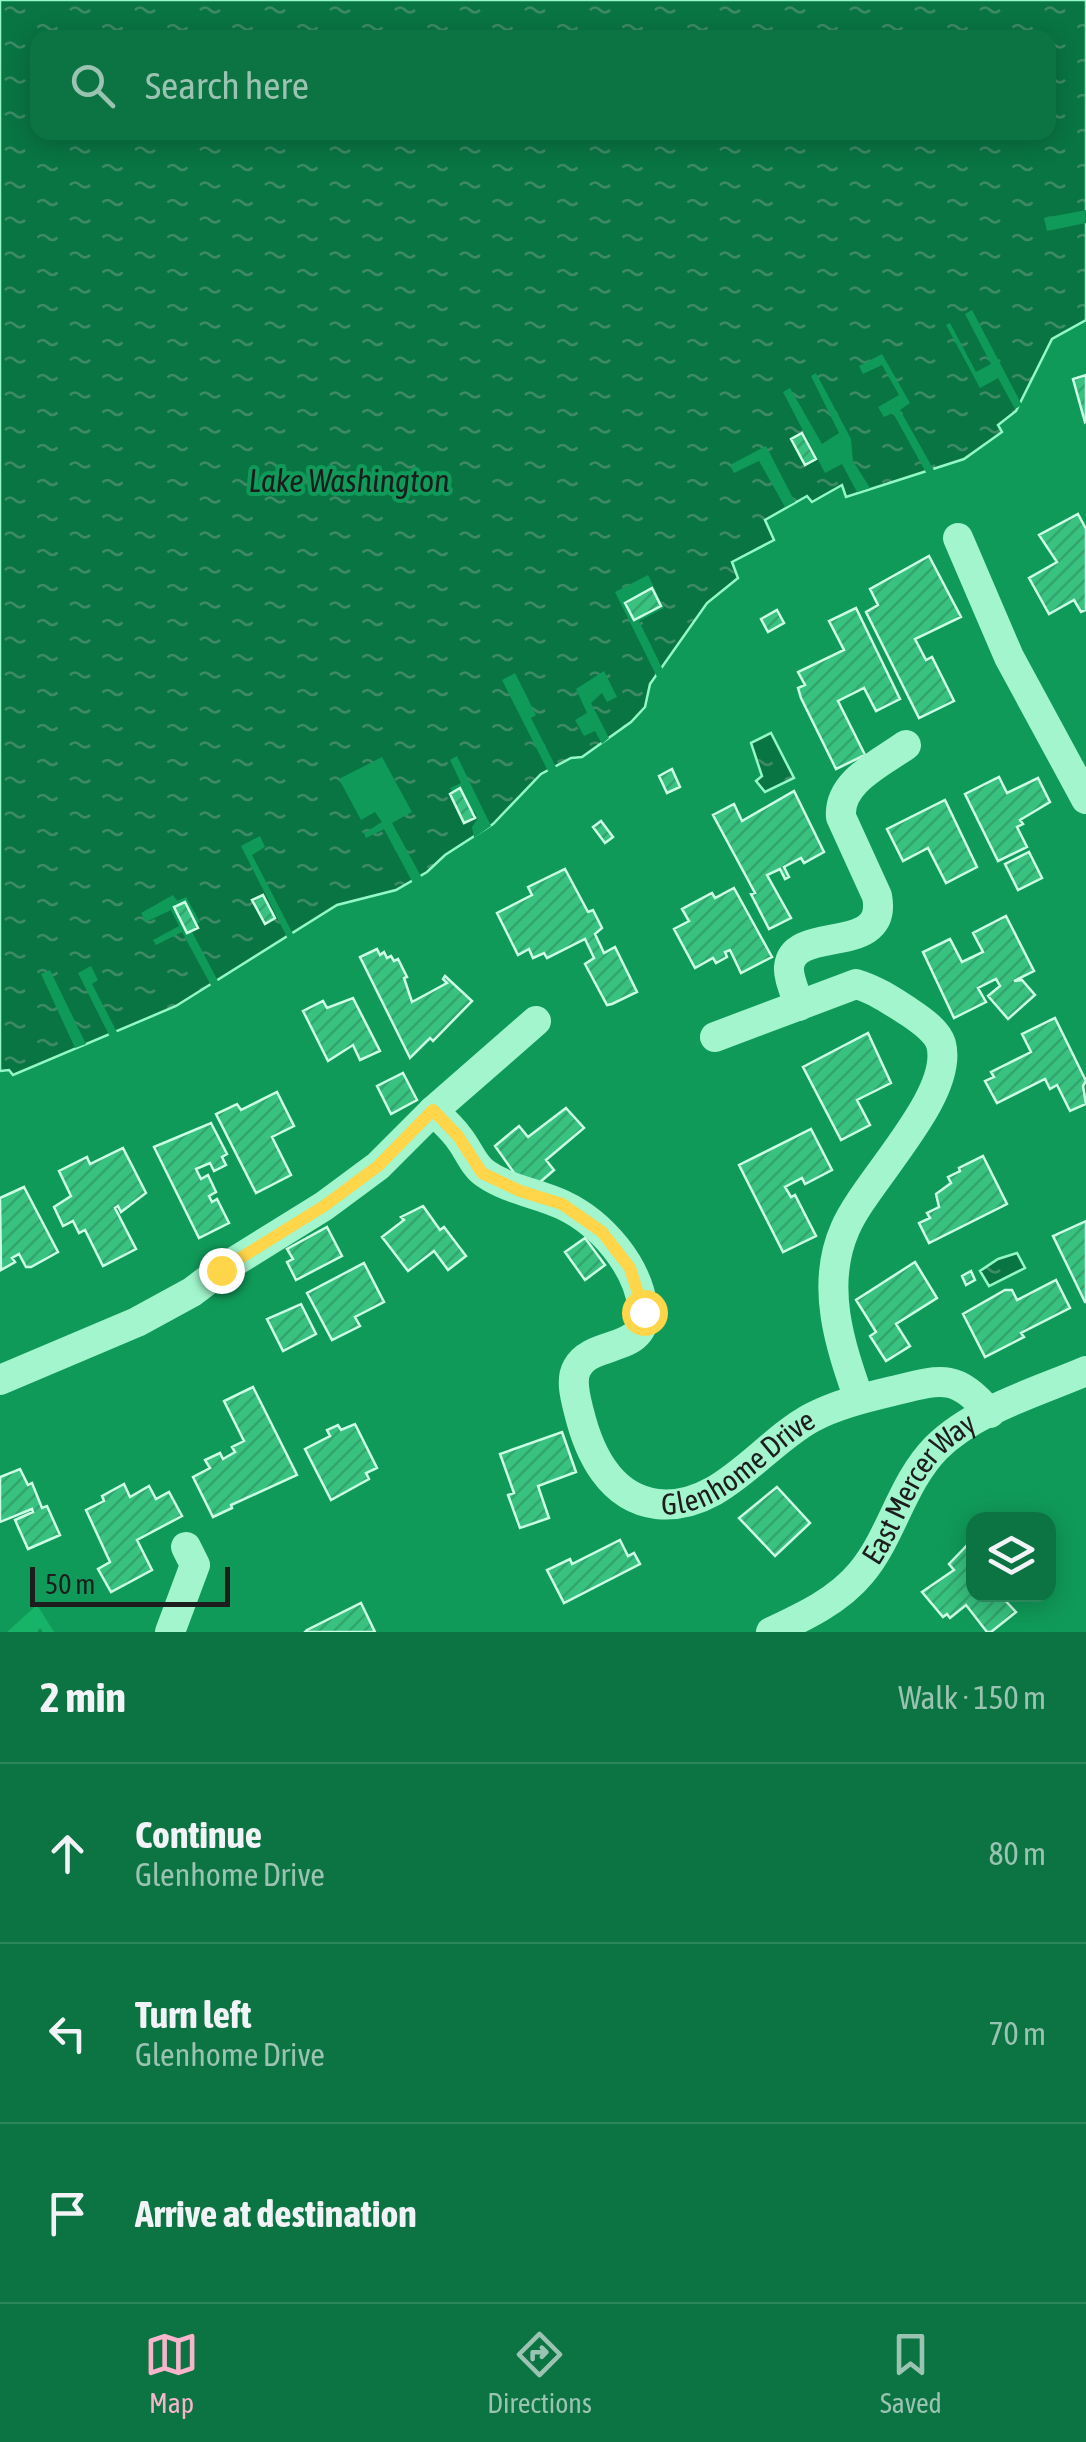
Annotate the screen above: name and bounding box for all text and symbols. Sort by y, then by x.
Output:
search box [30,30,1056,140]
icon: search [65,58,120,113]
text: Search here [145,64,309,107]
water label: Lake Washington [249,462,449,499]
route end [199,1248,245,1294]
route start [622,1290,668,1336]
street label: Glenhome Drive [661,1402,820,1521]
street label: East Mercer Way [855,1405,981,1570]
map controls [966,1512,1056,1602]
button: layers [966,1512,1056,1602]
scale bar [30,1562,230,1606]
text: 50 m [45,1568,95,1600]
text: 2 min [40,1673,126,1721]
text: Walk · 150 m [898,1679,1046,1716]
text: Continue [135,1813,262,1856]
icon: ahead [40,1826,95,1881]
text: 80 m [988,1835,1046,1872]
text: Glenhome Drive [135,1856,325,1893]
text: Turn left [135,1993,251,2036]
icon: left [40,2006,95,2061]
text: 70 m [988,2015,1046,2052]
text: Glenhome Drive [135,2036,325,2073]
icon: arrive [40,2186,95,2241]
text: Arrive at destination [135,2192,417,2235]
tab: Map [144,2327,199,2419]
tab: Directions [487,2327,592,2419]
tab: Saved [880,2327,942,2419]

